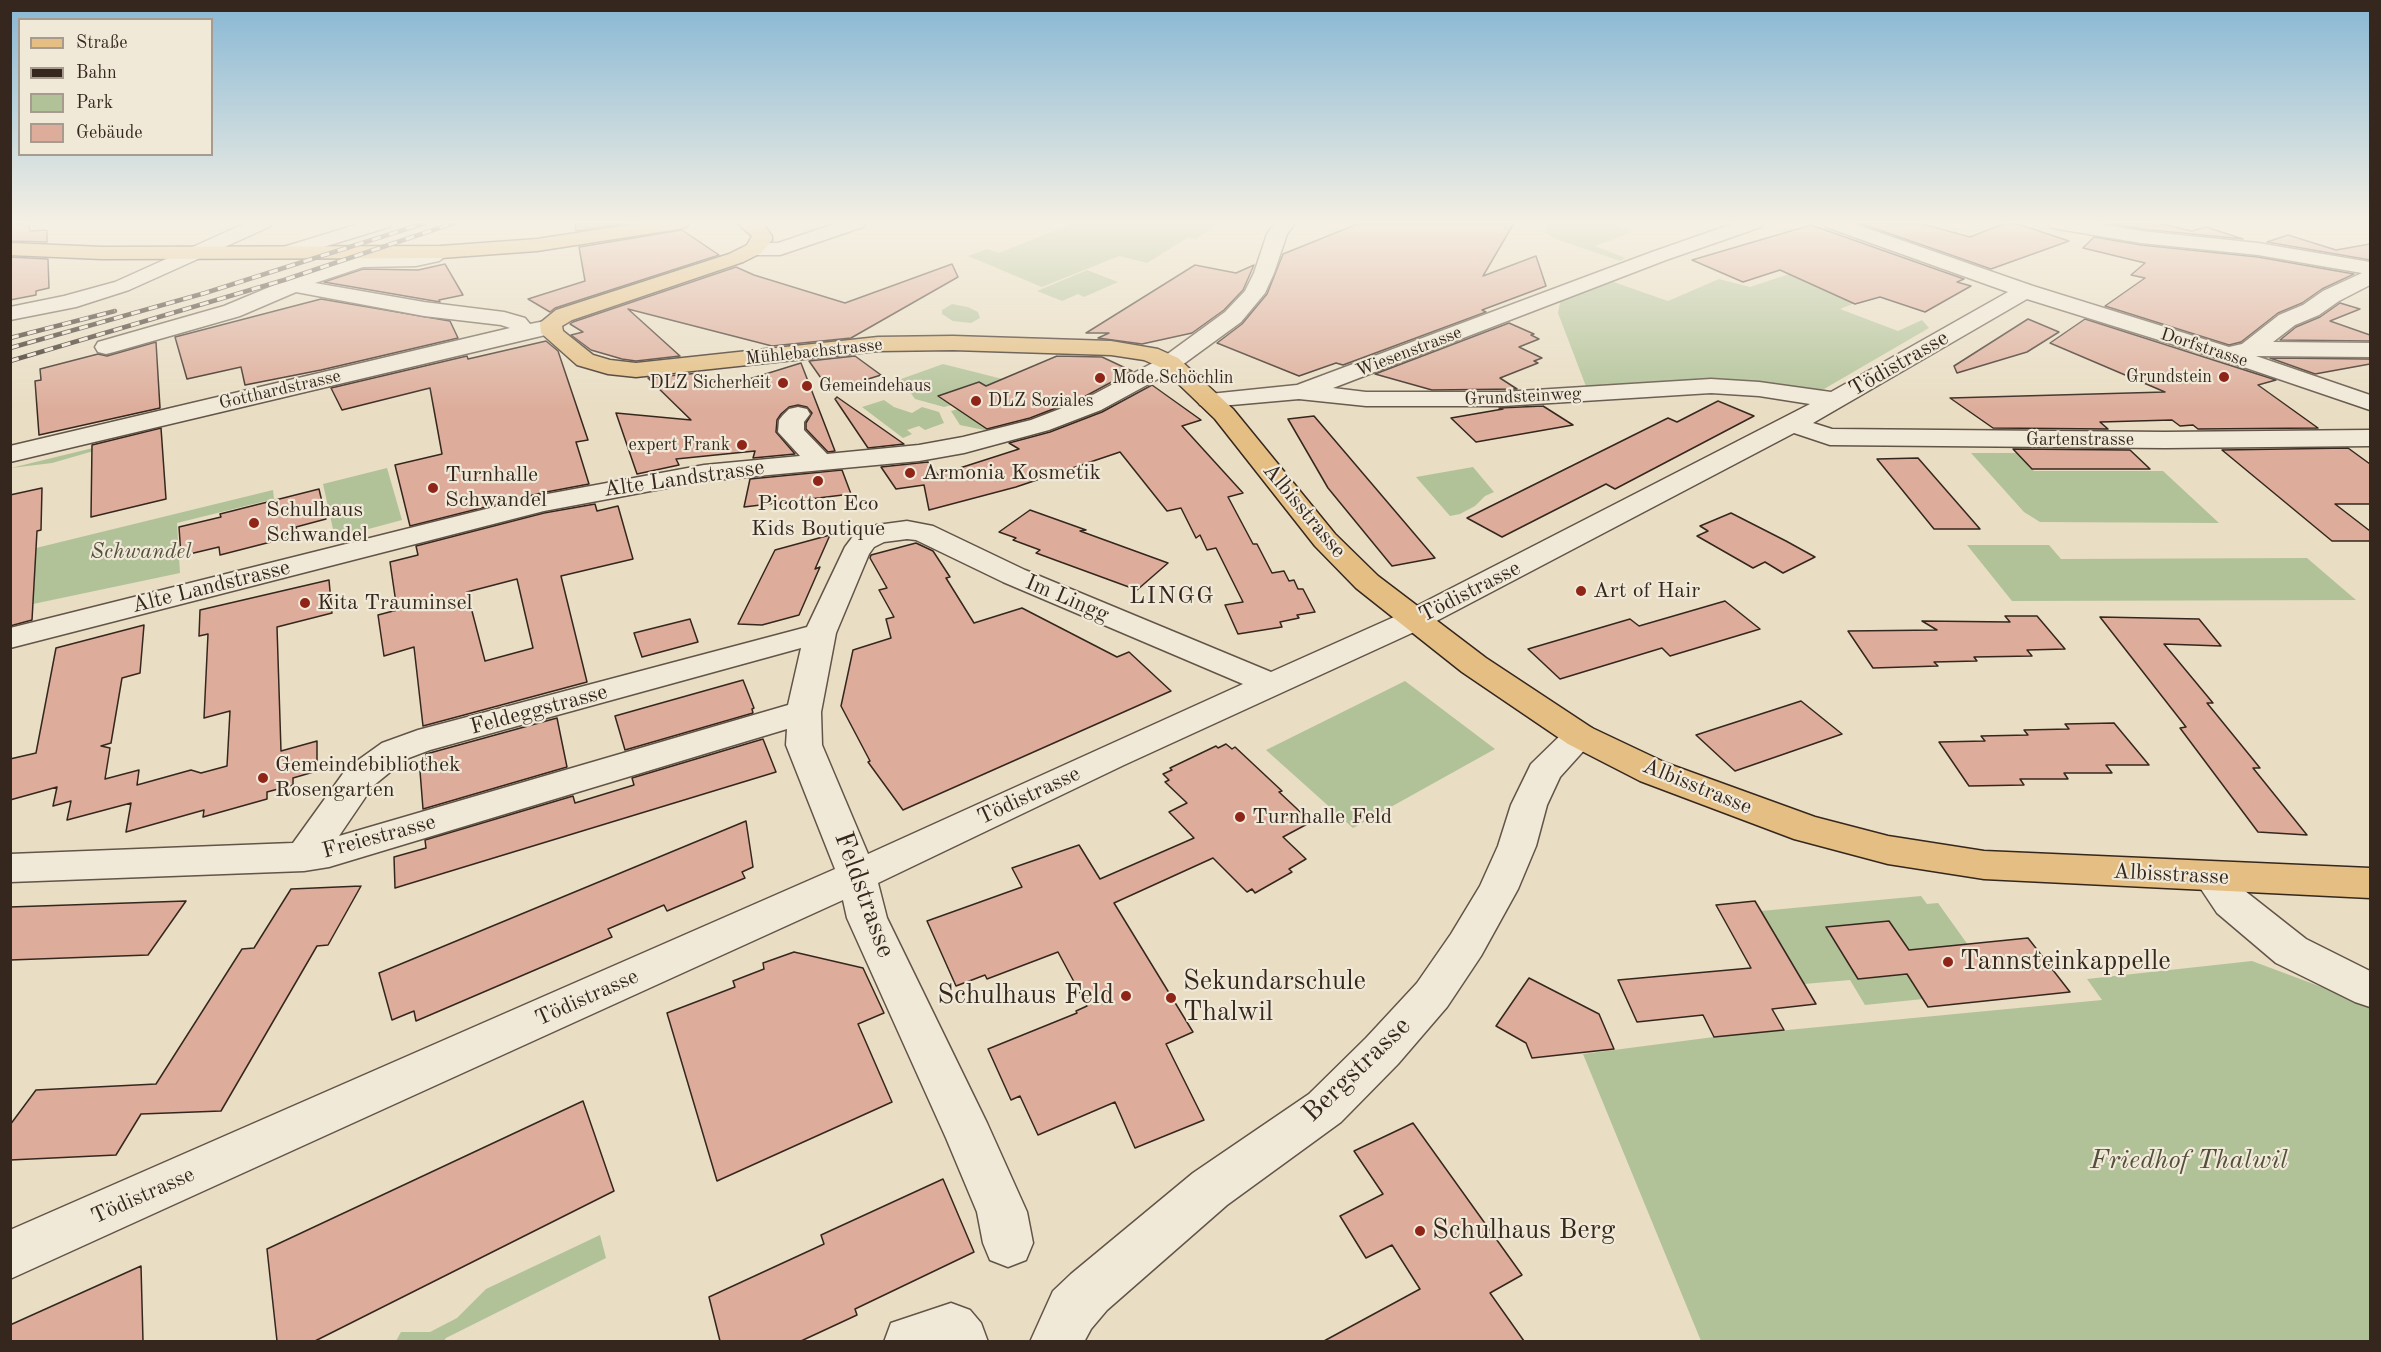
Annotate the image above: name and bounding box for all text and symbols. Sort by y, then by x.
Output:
legend [18,18,213,156]
text: Straße [76,34,127,52]
text: Bahn [76,64,117,82]
text: Park [76,94,113,112]
text: Gebäude [76,124,143,142]
street label: Wiesenstrasse [1353,322,1465,382]
street label: Dorfstrasse [2158,324,2250,372]
street label: Tödistrasse [1845,325,1953,403]
street label: Mühlebachstrasse [744,334,884,370]
street label: Gotthardstrasse [217,366,343,414]
place label: Grundstein [2126,366,2212,388]
place label: Mode Schöchlin [1112,367,1234,389]
marker: Grundstein [2217,370,2231,384]
marker: Mode Schöchlin [1093,371,1107,385]
place label: DLZ Sicherheit [650,372,771,394]
place label: Gemeindehaus [819,375,931,397]
marker: DLZ Sicherheit [776,376,790,390]
marker: Gemeindehaus [800,379,814,393]
street label: Grundsteinweg [1464,383,1582,411]
place label: DLZ Soziales [988,390,1094,412]
marker: DLZ Soziales [969,394,983,408]
street label: Gartenstrasse [2026,429,2134,451]
place label: expert Frank [629,434,730,456]
marker: expert Frank [735,438,749,452]
street label: Alte Landstrasse [602,455,766,503]
street label: Albisstrasse [1257,458,1351,564]
place label: Armonia Kosmetik [922,460,1101,486]
place label: Turnhalle Schwandel [445,462,547,514]
marker: Armonia Kosmetik [903,466,917,480]
marker: Picotton Eco Kids Boutique [811,474,825,488]
marker: Turnhalle Schwandel [426,481,440,495]
place label: Picotton Eco Kids Boutique [751,491,885,542]
place label: Schulhaus Schwandel [266,497,368,548]
marker: Schulhaus Schwandel [247,516,261,530]
park label: Schwandel [90,539,192,565]
street label: Alte Landstrasse [129,555,293,619]
street label: Tödistrasse [1415,555,1525,629]
street label: Im Lingg [1021,570,1113,628]
place label: Art of Hair [1593,578,1700,604]
district label: LINGG [1129,583,1215,611]
marker: Art of Hair [1574,584,1588,598]
place label: Kita Trauminsel [317,590,473,616]
marker: Kita Trauminsel [298,596,312,610]
street label: Feldeggstrasse [467,679,611,741]
place label: Gemeindebibliothek Rosengarten [275,752,460,804]
street label: Albisstrasse [1638,753,1756,821]
street label: Tödistrasse [973,761,1085,831]
marker: Gemeindebibliothek Rosengarten [256,771,270,785]
place label: Turnhalle Feld [1252,804,1392,830]
street label: Freiestrasse [319,809,439,865]
marker: Turnhalle Feld [1233,810,1247,824]
street label: Feldstrasse [826,828,902,962]
street label: Albisstrasse [2112,859,2230,891]
place label: Tannsteinkappelle [1960,946,2171,978]
marker: Tannsteinkappelle [1941,955,1955,969]
street label: Tödistrasse [531,963,643,1033]
place label: Sekundarschule Thalwil [1183,966,1366,1029]
place label: Schulhaus Feld [937,980,1114,1012]
marker: Schulhaus Feld [1119,989,1133,1003]
marker: Sekundarschule Thalwil [1164,991,1178,1005]
street label: Bergstrasse [1296,1010,1418,1130]
park label: Friedhof Thalwil [2090,1145,2288,1177]
street label: Tödistrasse [87,1161,199,1231]
place label: Schulhaus Berg [1432,1215,1615,1247]
marker: Schulhaus Berg [1413,1224,1427,1238]

